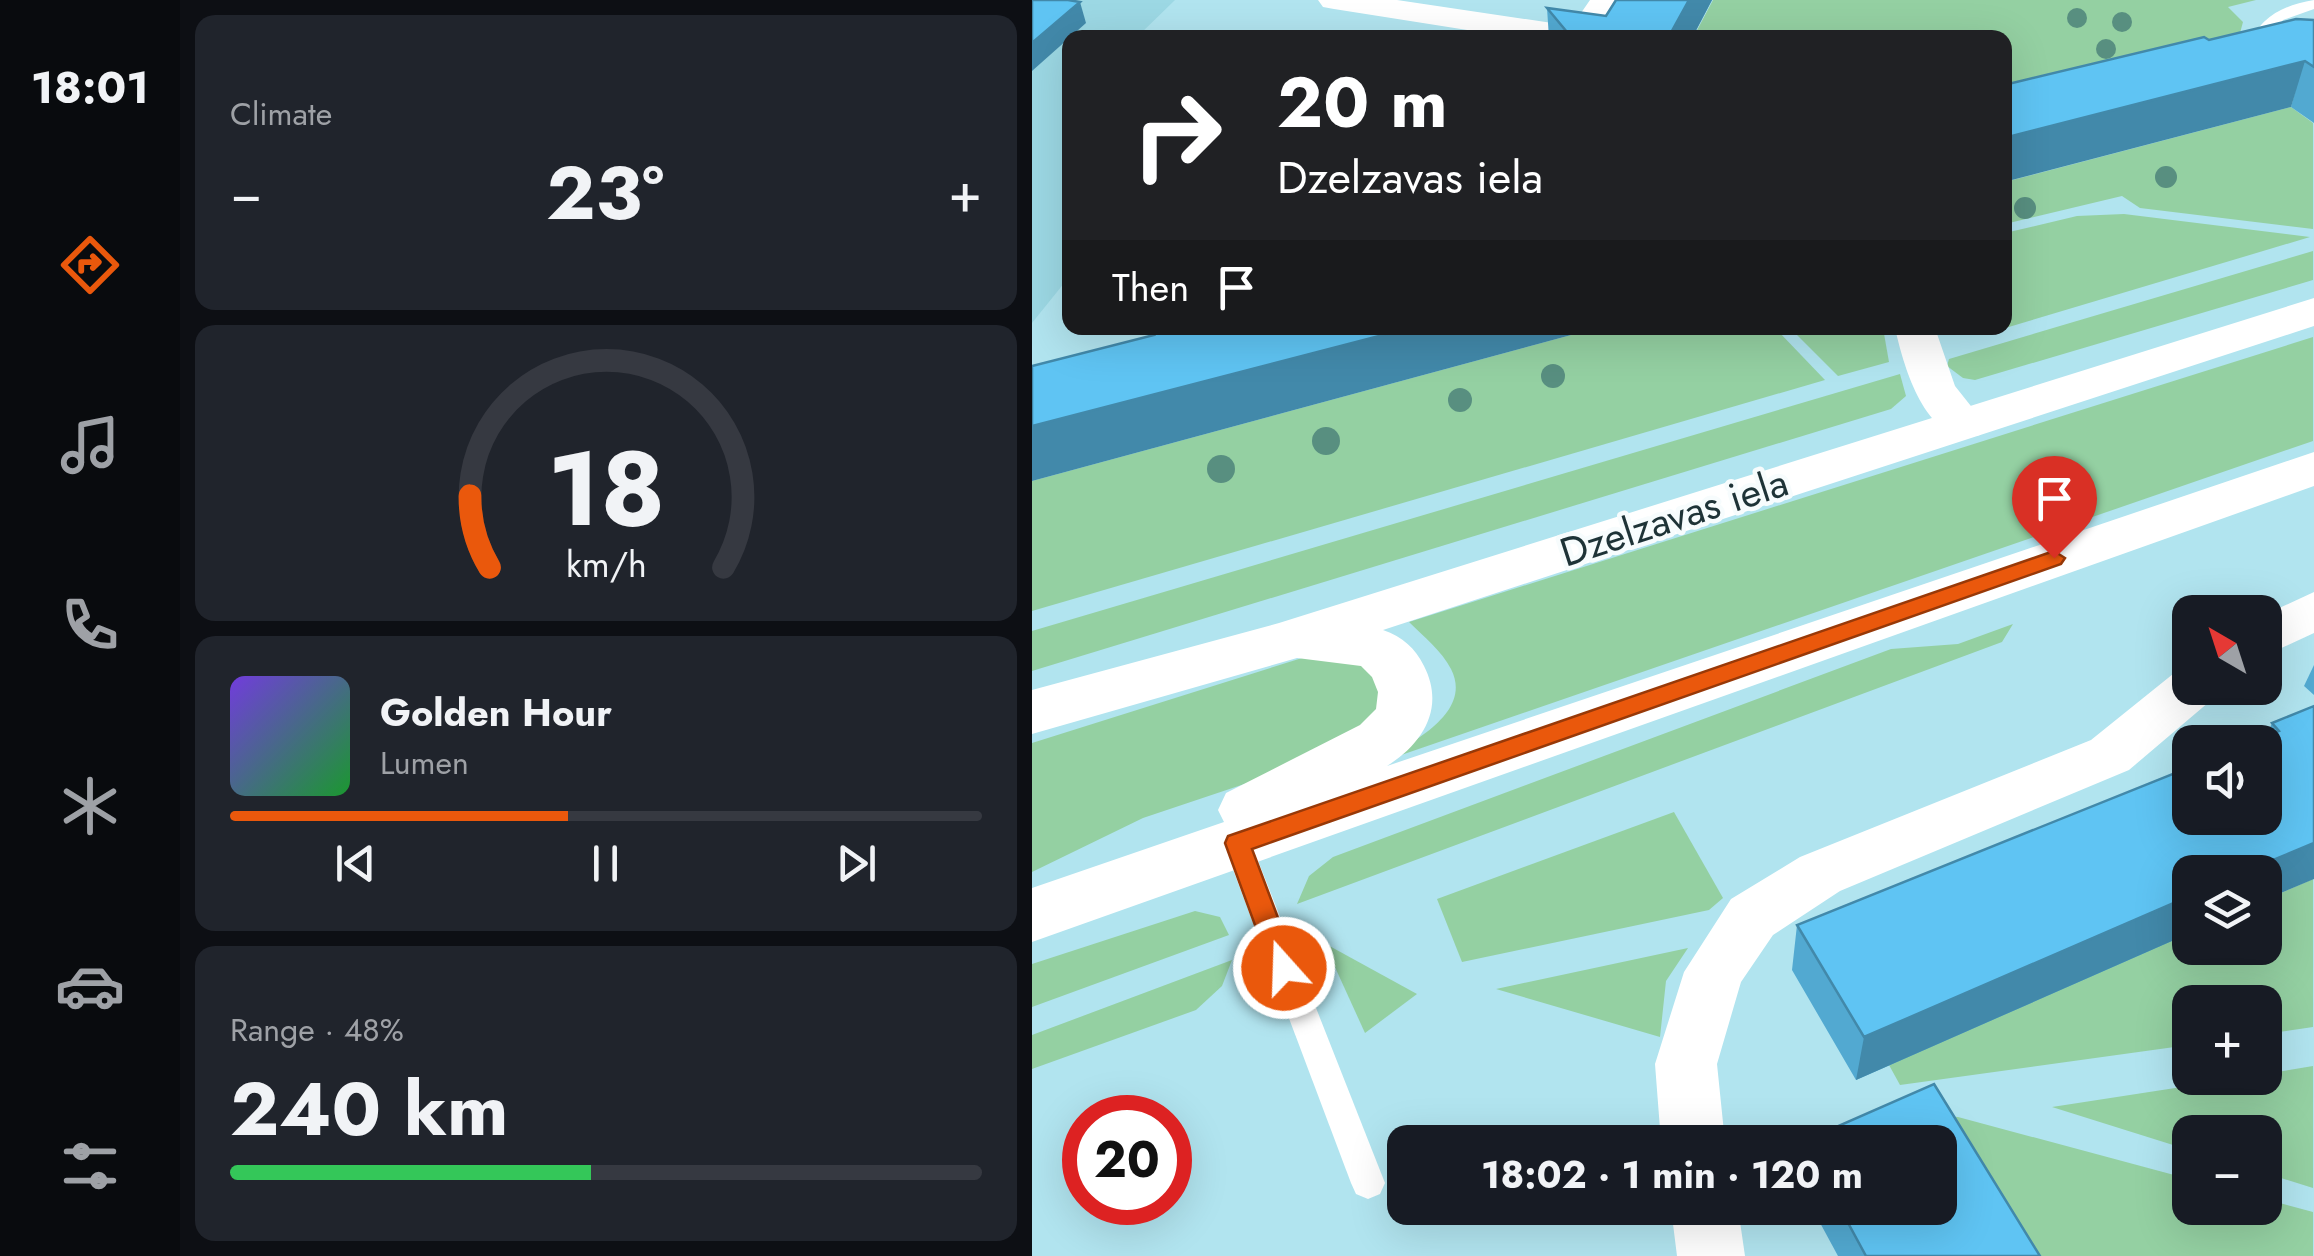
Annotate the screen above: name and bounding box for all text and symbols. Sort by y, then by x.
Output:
text: 20 m [1277,52,1448,153]
text: 18:01 [31,55,149,120]
icon: right [1112,70,1242,200]
text: Climate [230,91,332,137]
text: 23° [546,139,664,247]
text: Dzelzavas iela [1277,145,1543,210]
text: − [230,153,262,233]
text: + [948,153,982,233]
icon: directions [55,230,125,300]
text: Then [1112,260,1189,315]
icon: arrive [1209,260,1264,315]
icon: music [55,410,125,480]
text: 18 [547,414,665,564]
street label: Dzelzavas iela [1553,453,1795,581]
pin [2012,456,2097,559]
icon: arrive [2027,471,2082,526]
text: km/h [566,539,646,590]
icon: phone [55,590,125,660]
north arrow [2172,595,2282,705]
map controls [2172,595,2282,1225]
text: Golden Hour [380,685,612,740]
button: sound [2172,725,2282,835]
text: Lumen [380,740,469,786]
icon: climate [55,771,125,841]
icon: previous [328,836,383,891]
icon: pause [578,836,633,891]
icon: next [829,836,884,891]
button: layers [2172,855,2282,965]
position arrow [1232,916,1336,1020]
icon: car [55,951,125,1021]
button: + [2172,985,2282,1095]
text: Range · 48% [230,1007,404,1053]
text: 240 km [230,1055,508,1163]
speed limit sign: 20 [1062,1095,1192,1225]
button: − [2172,1115,2282,1225]
icon: filters [55,1131,125,1201]
text: 18:02 · 1 min · 120 m [1481,1147,1863,1202]

